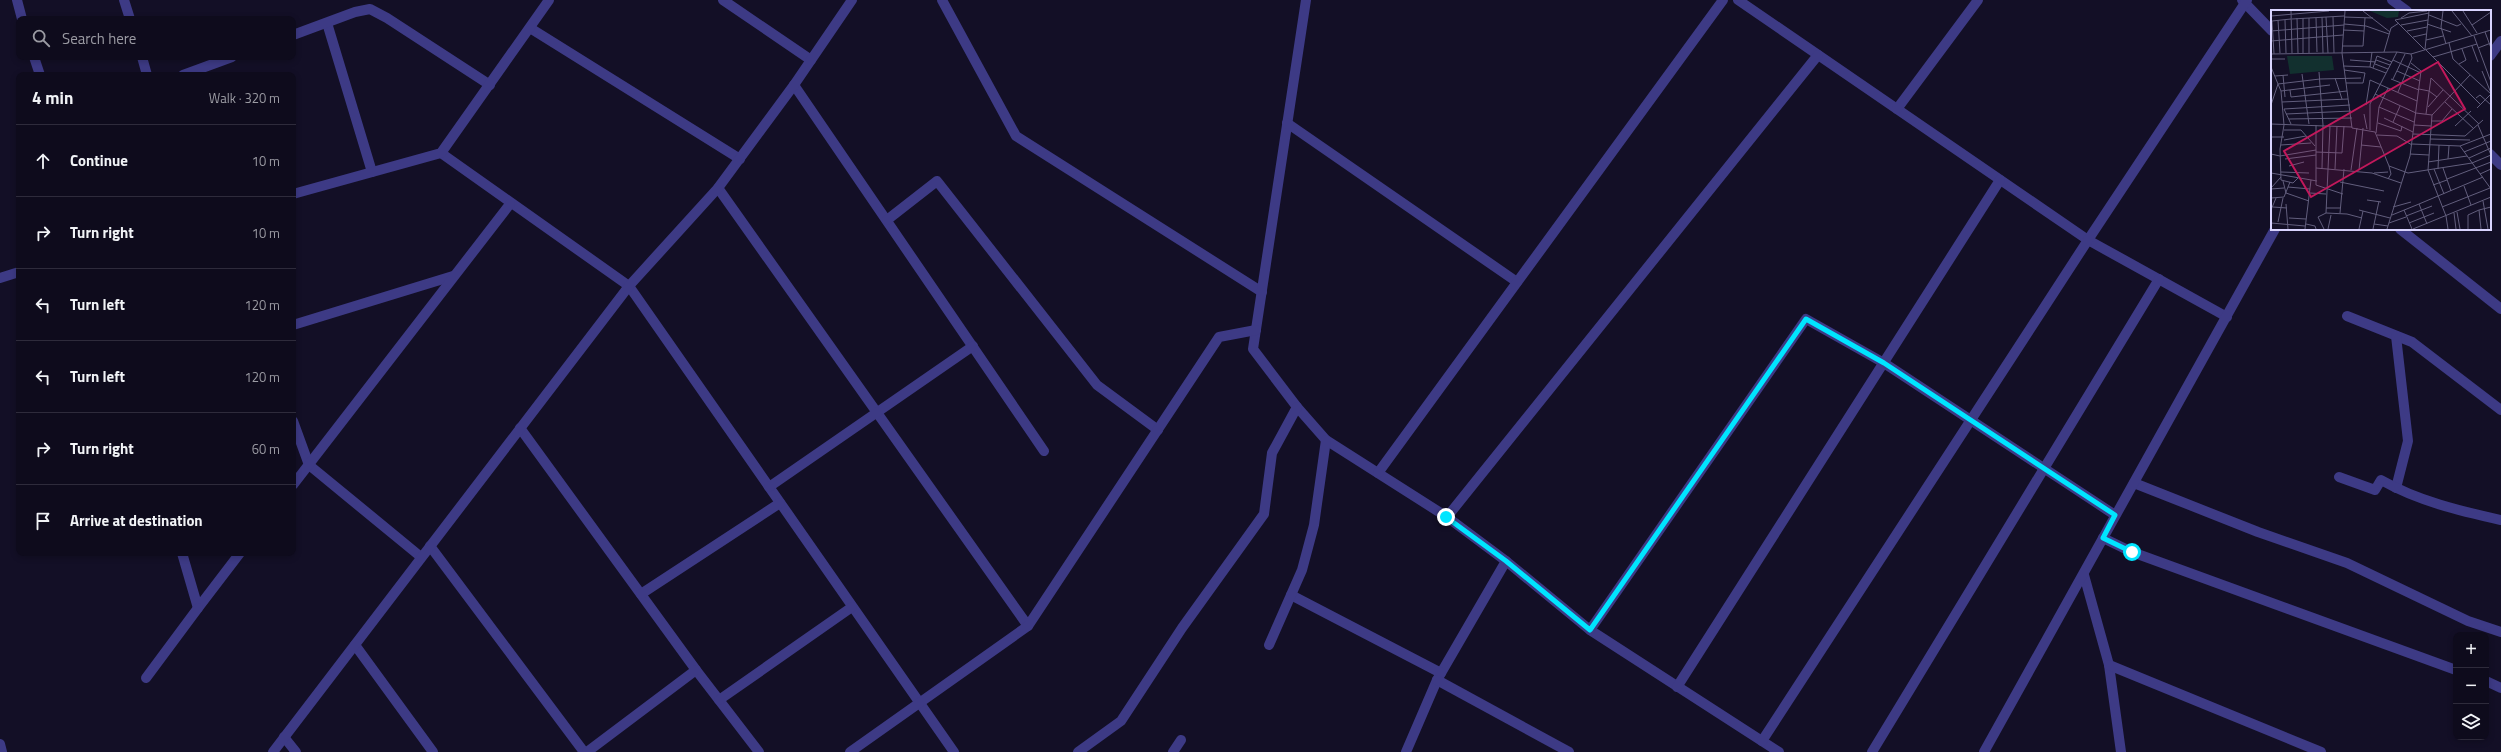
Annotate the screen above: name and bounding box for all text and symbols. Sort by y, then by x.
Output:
inset map [2271,10,2491,230]
search box [16,16,296,60]
icon: search [30,27,52,49]
text: Search here [62,27,136,50]
text: 4 min [32,85,73,111]
text: Walk · 320 m [209,88,280,108]
text: Continue [70,149,128,172]
icon: ahead [32,150,54,172]
text: 10 m [252,151,280,171]
text: Turn right [70,221,134,244]
icon: right [32,222,54,244]
text: 10 m [252,223,280,243]
text: Turn left [70,293,125,316]
icon: left [32,294,54,316]
text: 120 m [244,295,280,315]
text: Turn left [70,365,125,388]
icon: left [32,366,54,388]
text: 120 m [244,367,280,387]
text: Turn right [70,437,134,460]
icon: right [32,438,54,460]
text: 60 m [252,439,280,459]
route end [1437,508,1455,526]
text: Arrive at destination [70,509,203,532]
icon: arrive [32,510,54,532]
route start [2123,543,2141,561]
map controls [2453,632,2489,740]
button: + [2453,632,2489,668]
button: − [2453,668,2489,704]
button: layers [2453,704,2489,740]

